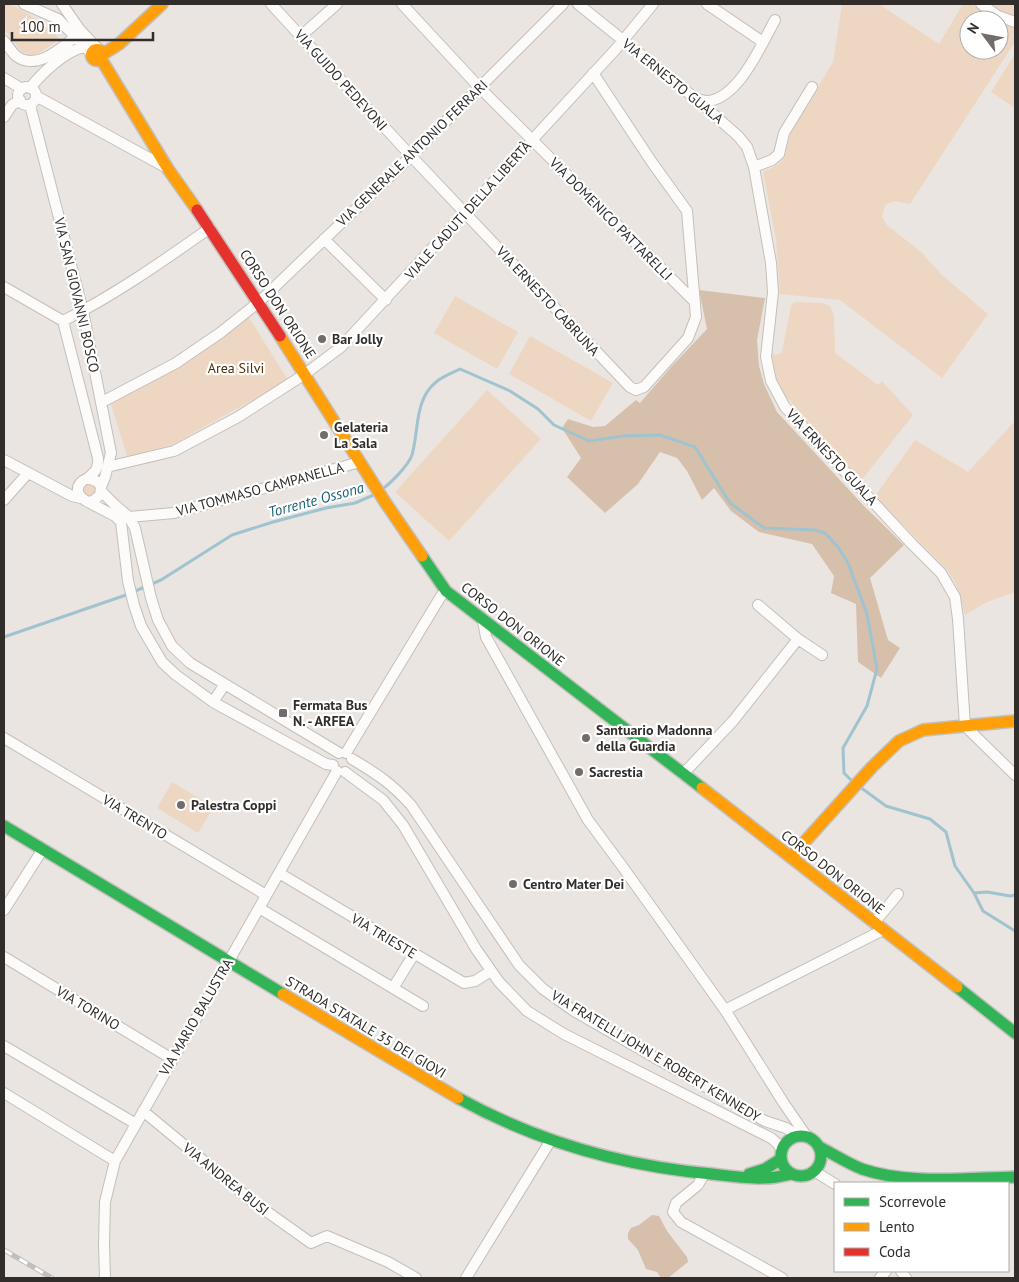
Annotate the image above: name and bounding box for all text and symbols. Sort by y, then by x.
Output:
scale bar [12,10,154,42]
north arrow [959,10,1009,60]
text: 100 m [20,17,61,36]
text: N [963,19,983,37]
street label: VIA GUIDO PEDEVONI [290,25,391,134]
street label: VIA ERNESTO GUALA [618,34,728,128]
street label: VIA GENERALE ANTONIO FERRARI [332,76,491,231]
street label: VIALE CADUTI DELLA LIBERTÀ [400,136,536,284]
street label: VIA DOMENICO PATTARELLI [545,153,676,284]
street label: VIA SAN GIOVANNI BOSCO [50,215,104,374]
street label: VIA ERNESTO CABRUNA [492,242,604,360]
street label: CORSO DON ORIONE [236,246,320,362]
place label: Bar Jolly [332,330,383,348]
marker: Bar Jolly [316,333,328,345]
park label: Area Silvi [208,359,264,377]
street label: VIA ERNESTO GUALA [782,404,882,510]
place label: Gelateria La Sala [334,418,388,452]
marker: Gelateria La Sala [318,429,330,441]
street label: VIA TOMMASO CAMPANELLA [173,458,346,520]
water label: Torrente Ossona [266,477,366,521]
street label: CORSO DON ORIONE [458,578,568,670]
place label: Fermata Bus N. - ARFEA [293,696,368,730]
marker: Fermata Bus N. - ARFEA [277,707,289,719]
place label: Santuario Madonna della Guardia [596,721,713,755]
marker: Santuario Madonna della Guardia [580,732,592,744]
place label: Sacrestia [589,763,643,781]
marker: Sacrestia [573,766,585,778]
street label: VIA TRENTO [98,790,171,843]
place label: Palestra Coppi [191,796,277,814]
marker: Palestra Coppi [175,799,187,811]
street label: CORSO DON ORIONE [778,826,888,918]
place label: Centro Mater Dei [523,875,625,893]
marker: Centro Mater Dei [507,878,519,890]
street label: VIA TRIESTE [347,909,420,963]
street label: VIA MARIO BALUSTRA [155,954,237,1080]
street label: STRADA STATALE 35 DEI GIOVI [283,972,449,1082]
street label: VIA TORINO [52,981,123,1034]
street label: VIA FRATELLI JOHN E ROBERT KENNEDY [547,986,764,1126]
street label: VIA ANDREA BUSI [178,1138,273,1219]
legend [834,1182,1009,1272]
text: Scorrevole [879,1192,946,1211]
text: Lento [879,1217,915,1236]
text: Coda [879,1242,911,1261]

